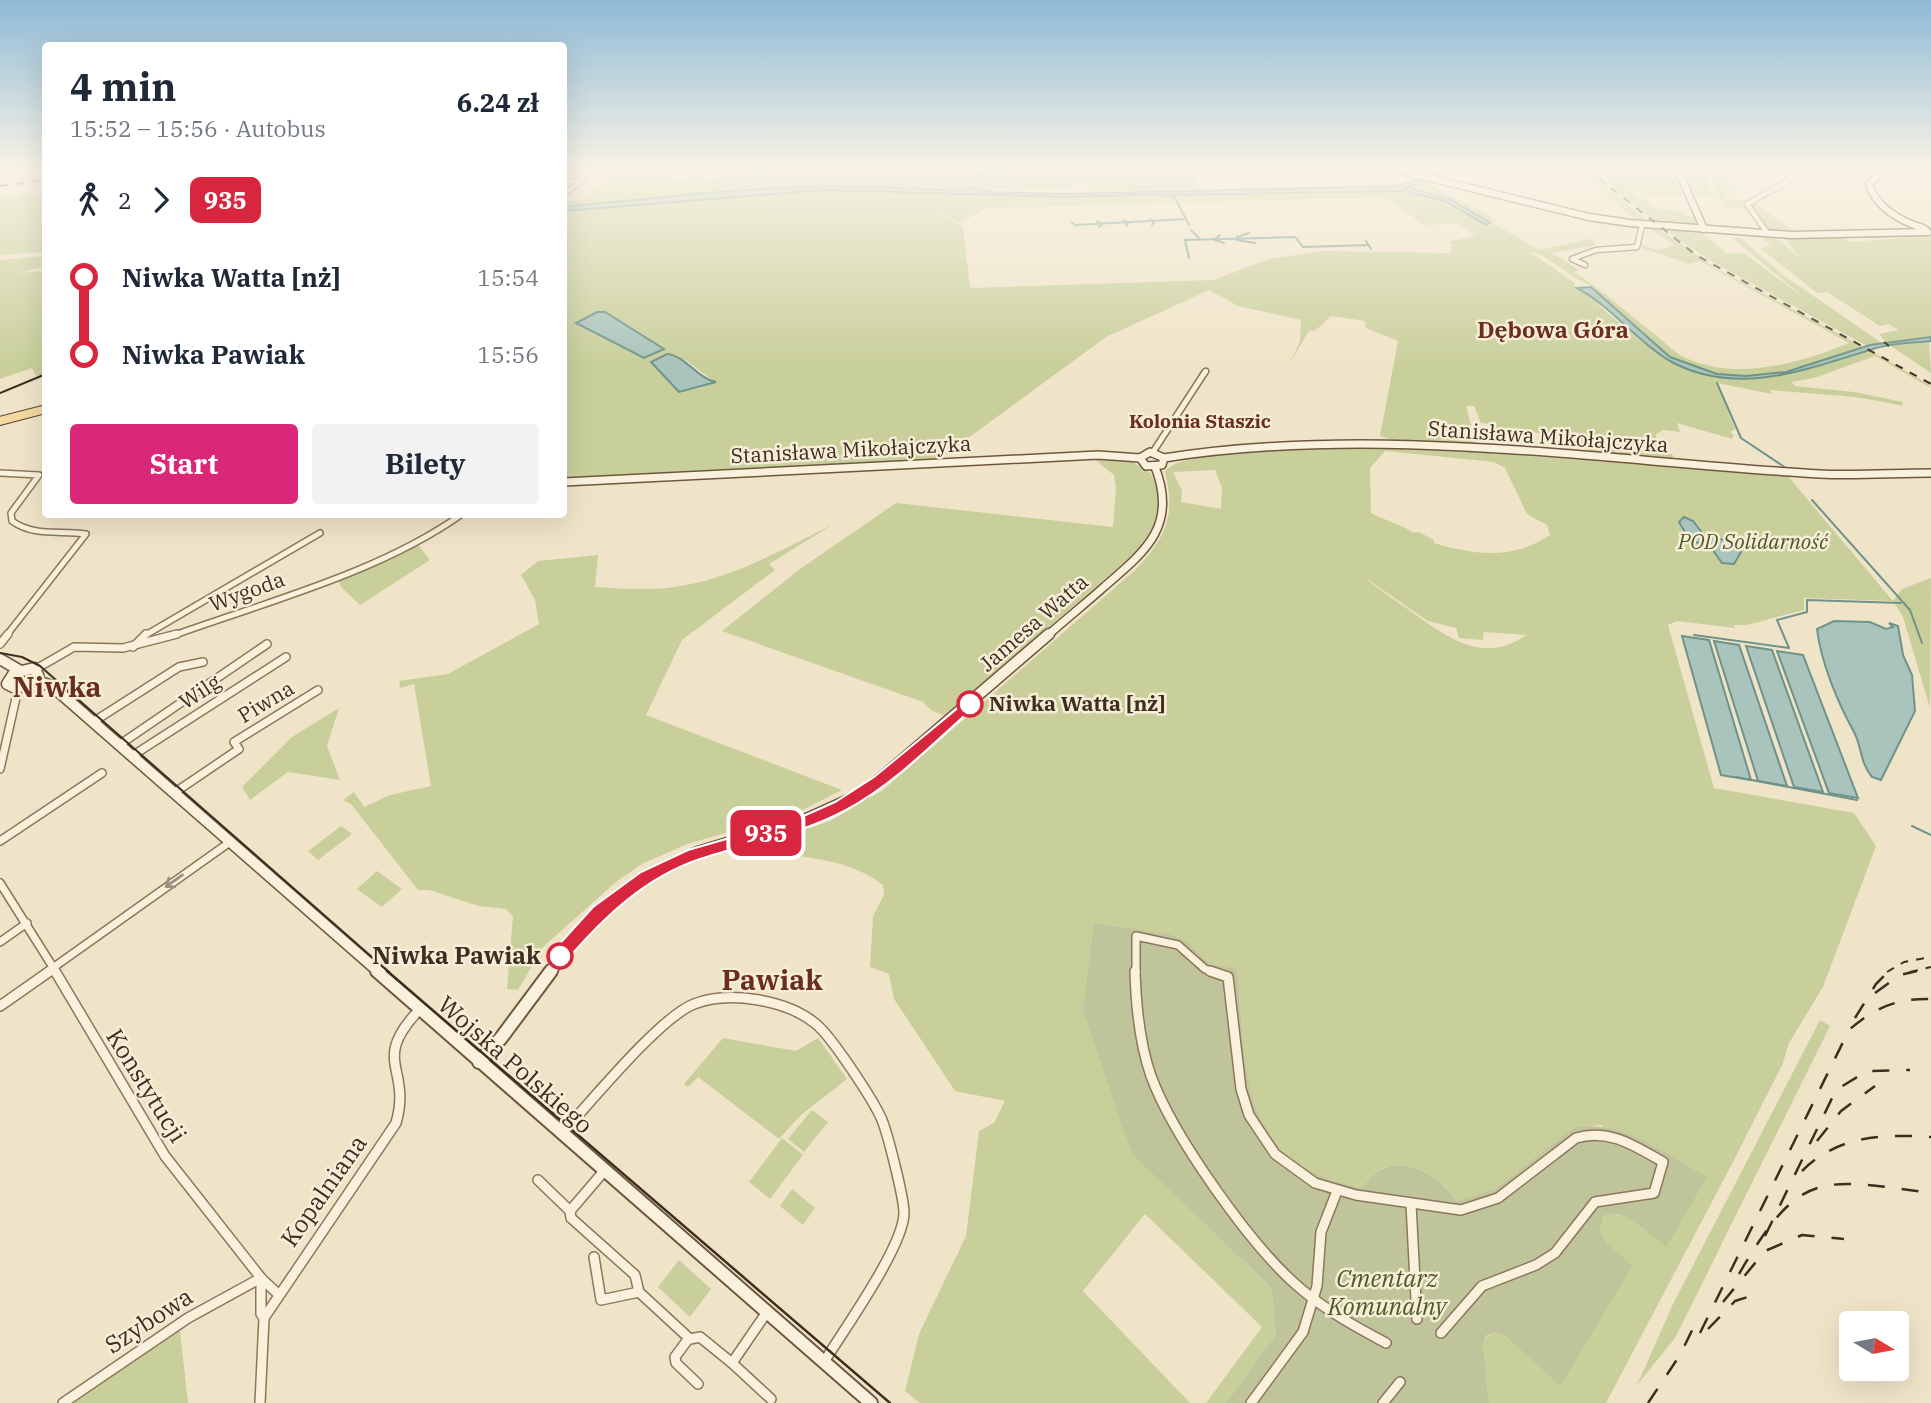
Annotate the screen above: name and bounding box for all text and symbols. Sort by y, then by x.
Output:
text: 4 min [70,62,176,111]
text: 6.24 zł [457,85,539,119]
text: 15:52 – 15:56 · Autobus [70,113,326,143]
icon: walk [70,181,108,219]
icon: forward [142,181,180,219]
text: 935 [204,184,247,216]
text: 2 [118,185,132,215]
text: Niwka Watta [nż] [122,260,341,294]
text: 15:54 [477,262,539,292]
district label: Dębowa Góra [1477,314,1629,344]
text: Niwka Pawiak [122,337,305,371]
text: 15:56 [477,339,539,369]
district label: Kolonia Staszic [1129,409,1271,433]
street label: Stanisława Mikołajczyka [1427,414,1669,458]
button: Start [70,424,298,504]
button: Bilety [312,424,539,504]
street label: Stanisława Mikołajczyka [730,429,972,469]
park label: POD Solidarność [1677,527,1829,555]
street label: Wygoda [205,564,288,618]
street label: Jamesa Watta [973,567,1094,677]
street label: Wilg [173,667,226,715]
district label: Niwka [12,668,102,705]
street label: Piwna [232,673,299,729]
place label: Niwka Watta [nż] [989,689,1166,717]
marker: Niwka Watta [nż] [957,691,983,717]
line badge: 935 [726,810,806,856]
text: 935 [744,817,788,849]
one-way arrow [165,874,184,888]
place label: Niwka Pawiak [372,939,541,971]
marker: Niwka Pawiak [547,943,573,969]
district label: Pawiak [721,961,823,998]
street label: Wojska Polskiego [431,988,600,1140]
street label: Konstytucji [99,1022,194,1148]
street label: Kopalniana [273,1128,373,1253]
park label: Cmentarz Komunalny [1327,1262,1448,1322]
street label: Szybowa [98,1280,198,1360]
north arrow [1839,1311,1909,1381]
map controls [1839,1311,1909,1381]

